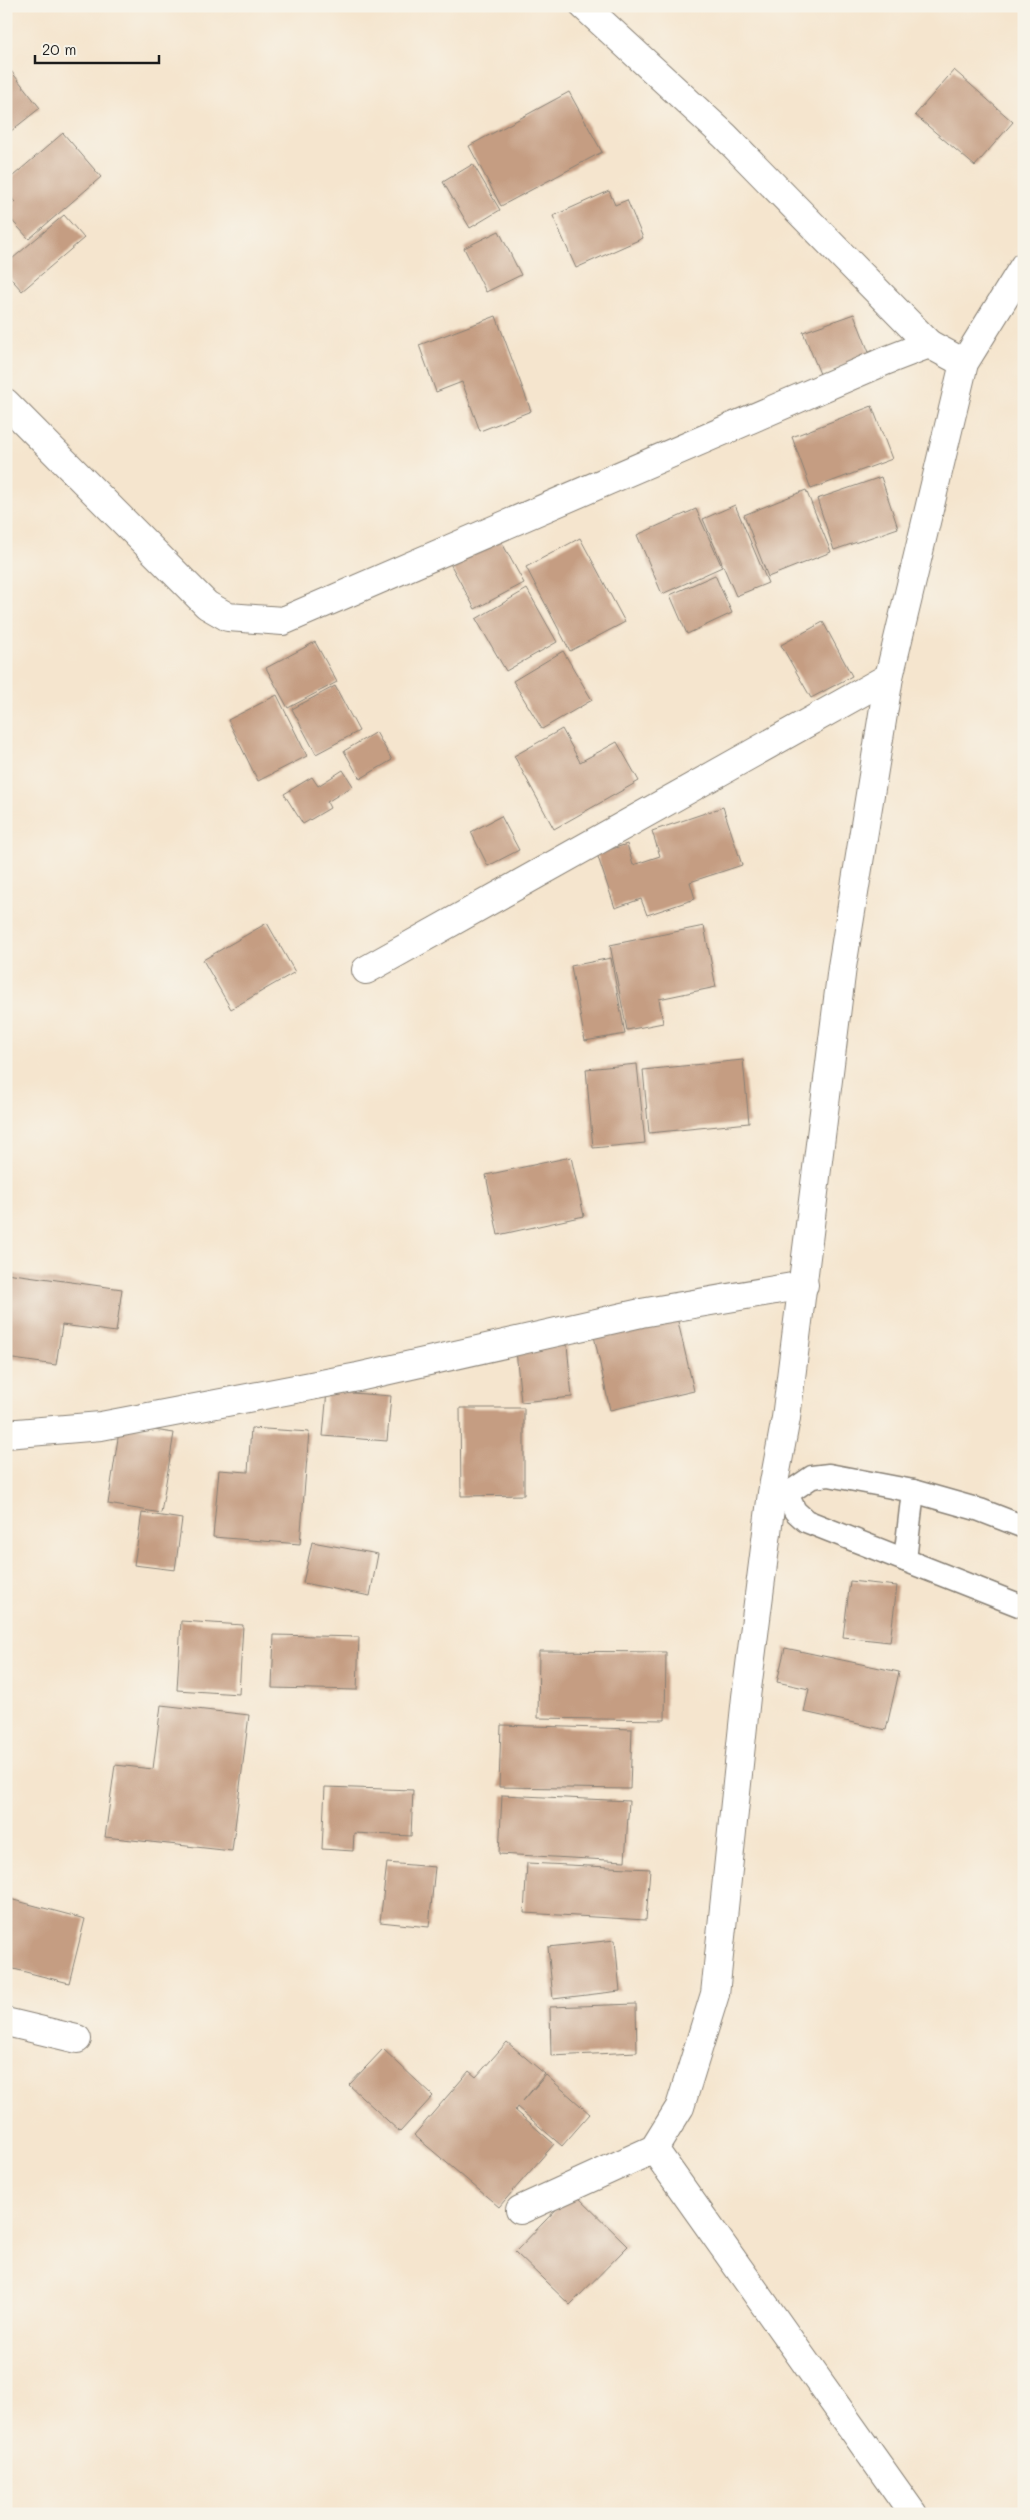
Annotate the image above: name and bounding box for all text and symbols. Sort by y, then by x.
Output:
scale bar [35,32,159,64]
text: 20 m [42,39,76,59]

